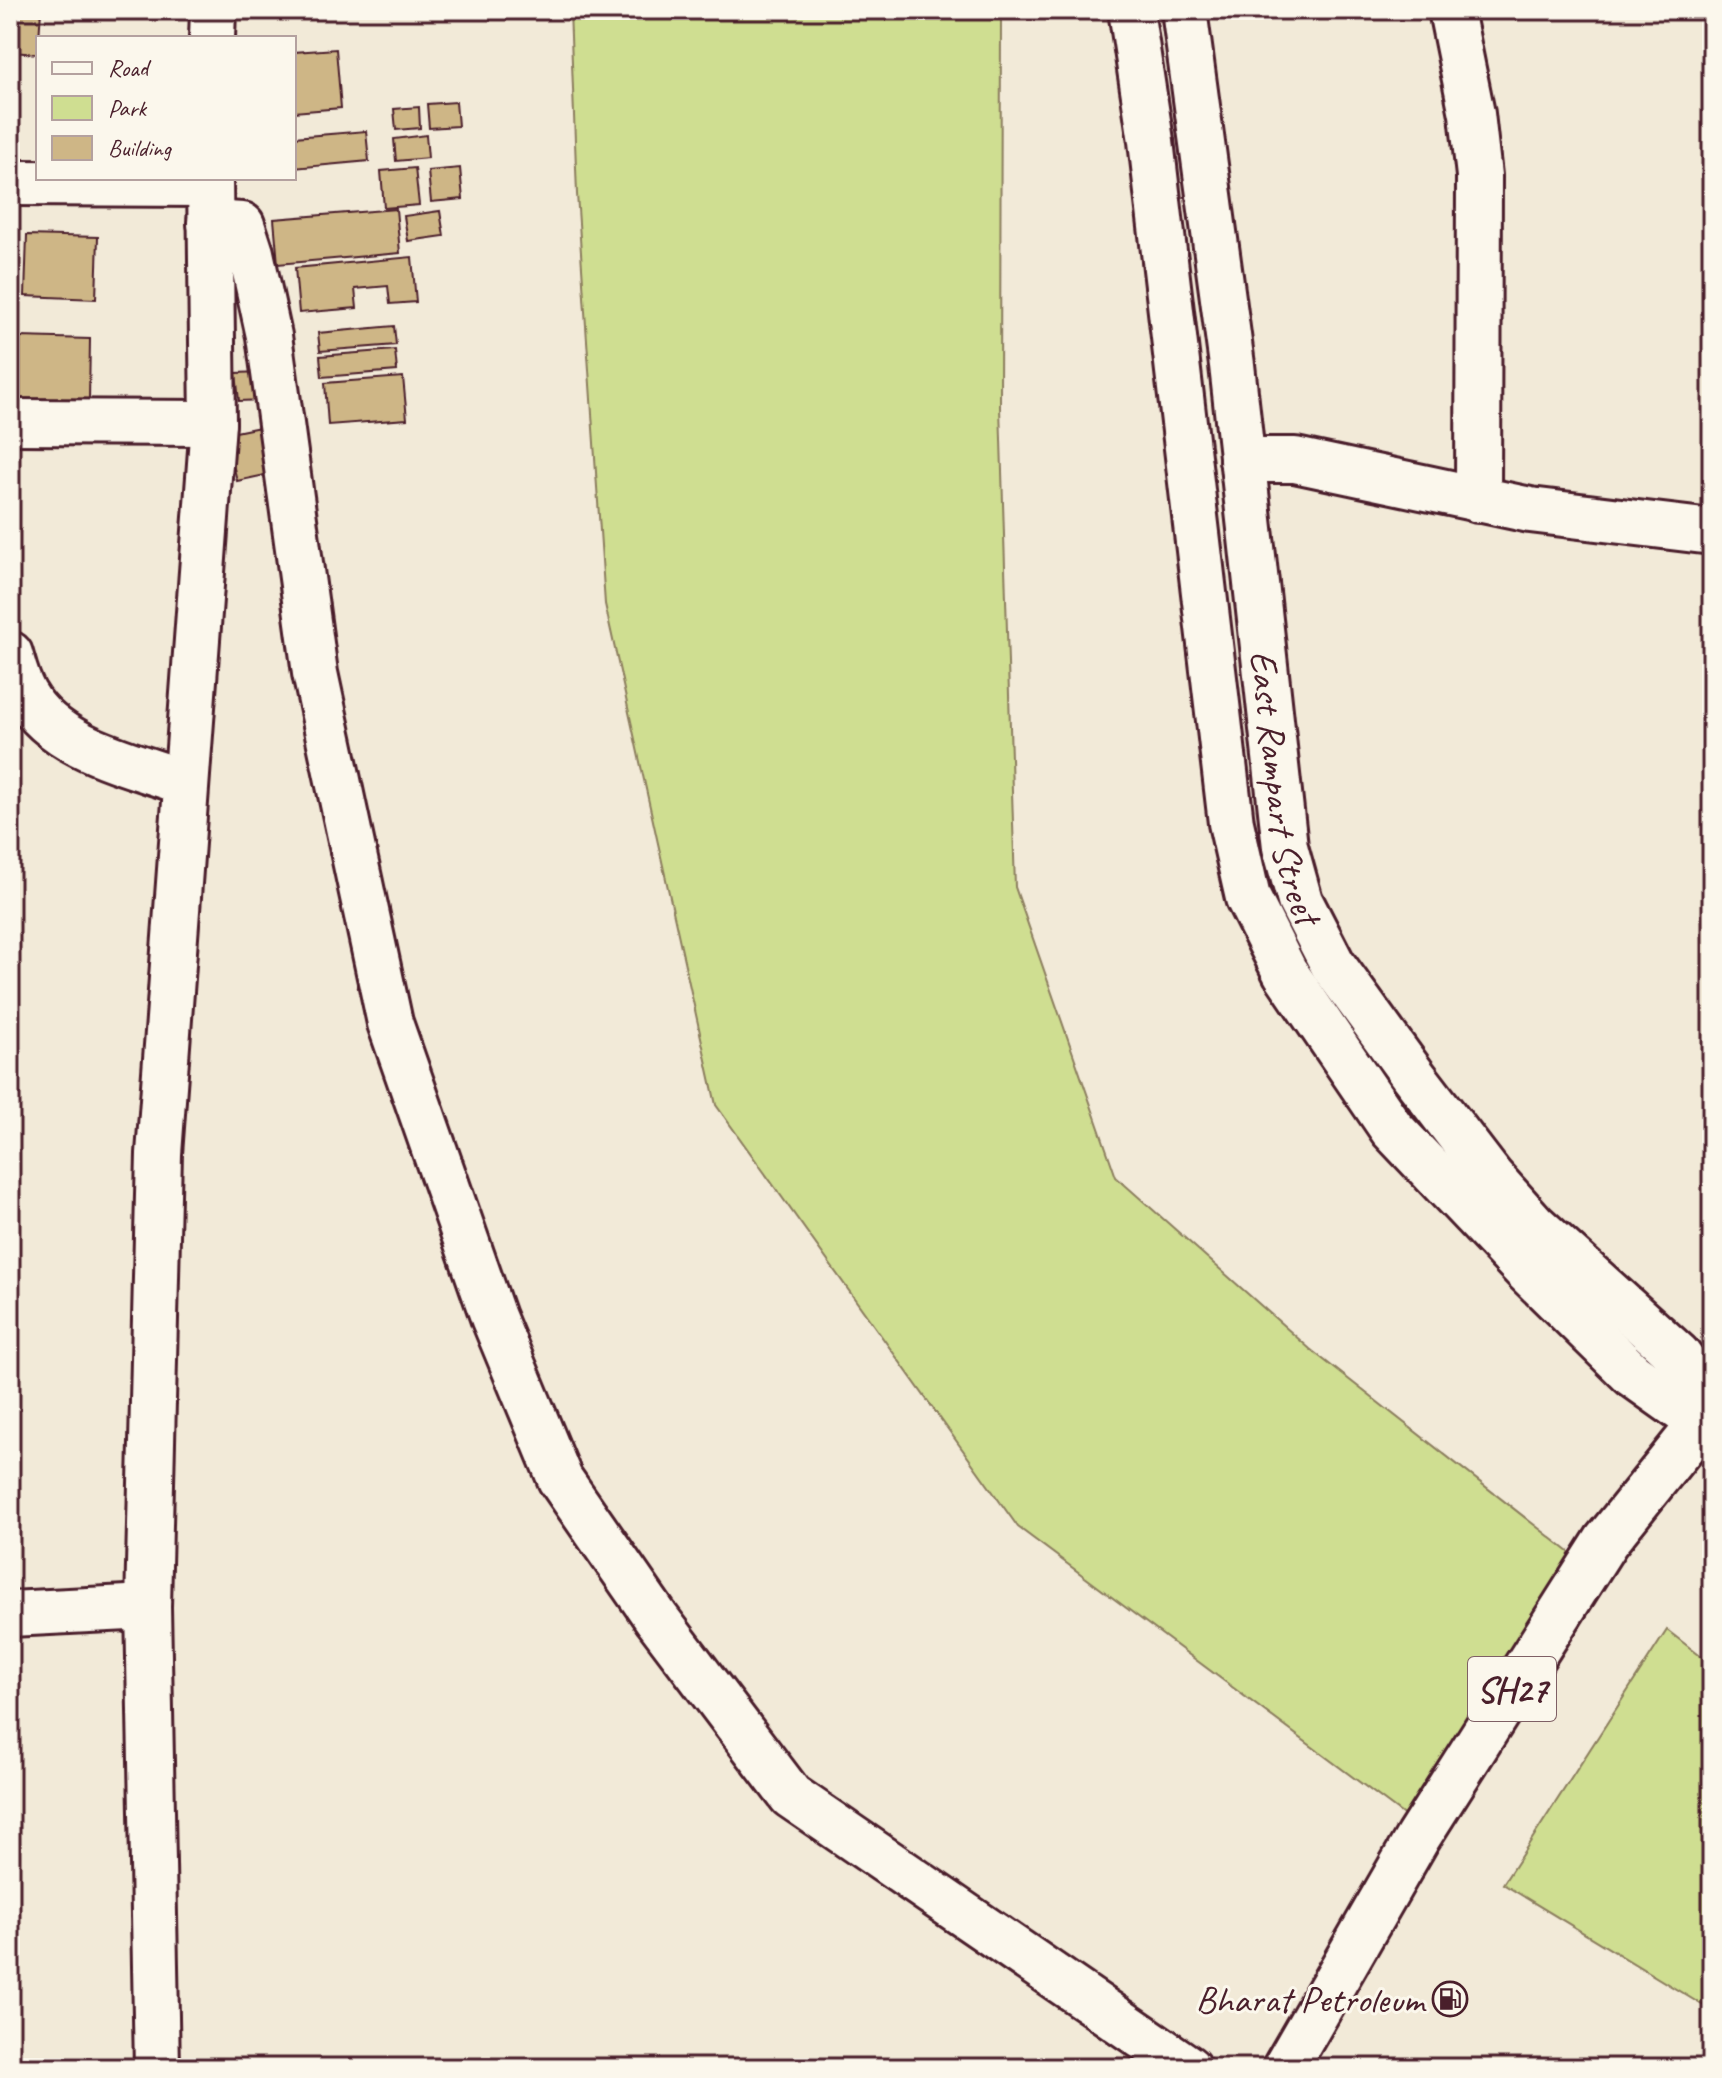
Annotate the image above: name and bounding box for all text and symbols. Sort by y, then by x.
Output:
legend [36,36,296,180]
text: Road [108,53,152,83]
text: Park [108,93,148,123]
text: Building [108,133,173,163]
street label: East Rampart Street [1240,648,1333,937]
road number: SH27 [1468,1657,1556,1721]
place label: Bharat Petroleum [1196,1976,1428,2023]
fuel station icon: Bharat Petroleum [1431,1980,1469,2018]

